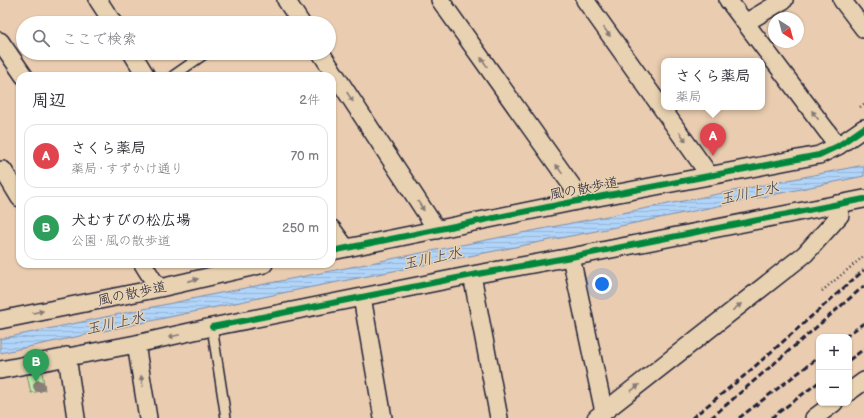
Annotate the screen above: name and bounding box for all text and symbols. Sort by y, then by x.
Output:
north arrow [768,12,804,48]
search box [16,16,336,60]
one-way arrow [603,26,611,37]
icon: search [30,27,52,49]
text: ここで検索 [62,30,137,49]
one-way arrow [480,57,488,68]
popup [661,58,765,110]
text: さくら薬局 [675,67,751,86]
text: 薬局 [675,89,702,105]
text: 周辺 [32,91,66,111]
text: 2件 [299,92,320,108]
one-way arrow [346,92,354,102]
one-way arrow [810,109,819,120]
pin: A [700,123,726,156]
one-way arrow [679,132,687,143]
text: さくら薬局 [71,139,146,158]
text: A [42,148,50,164]
text: 70 m [291,148,319,164]
text: 薬局 · すずかけ通り [71,161,183,177]
one-way arrow [555,163,563,174]
street label: 風の散歩道 [548,173,620,204]
water label: 玉川上水 [718,178,780,209]
one-way arrow [418,200,425,212]
text: 犬むすびの松広場 [71,211,191,230]
text: B [41,220,51,236]
text: 250 m [282,220,319,236]
text: 公園 · 風の散歩道 [71,233,170,249]
water label: 玉川上水 [401,243,463,274]
your location [592,274,612,294]
one-way arrow [187,277,199,283]
street label: 風の散歩道 [96,278,168,309]
one-way arrow [732,303,743,311]
water label: 玉川上水 [84,308,146,339]
one-way arrow [32,309,44,315]
one-way arrow [168,333,180,339]
map controls [816,334,852,406]
button: + [816,334,852,370]
pin: B [23,349,49,382]
button: − [816,370,852,406]
one-way arrow [139,375,145,387]
one-way arrow [629,383,640,392]

